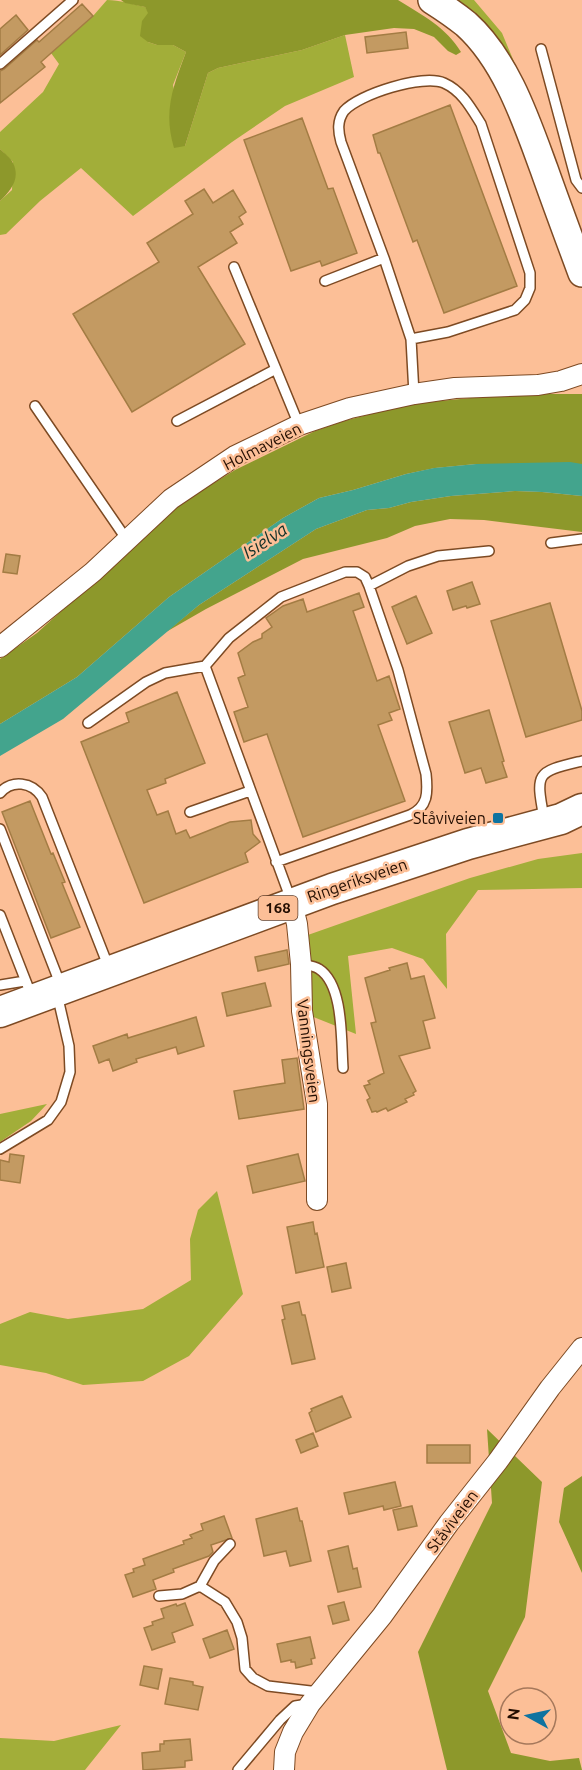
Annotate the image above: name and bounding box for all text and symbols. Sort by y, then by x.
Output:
street label: Holmaveien [220,419,304,473]
water label: Isielva [239,518,291,562]
place label: Ståviveien [413,809,486,827]
marker: Ståviveien [491,811,505,825]
street label: Ringeriksveien [305,854,409,906]
road number: 168 [258,896,298,920]
street label: Vanningsveien [294,998,324,1104]
street label: Ståviveien [423,1486,481,1556]
north arrow [498,1686,558,1746]
text: N [503,1707,523,1721]

